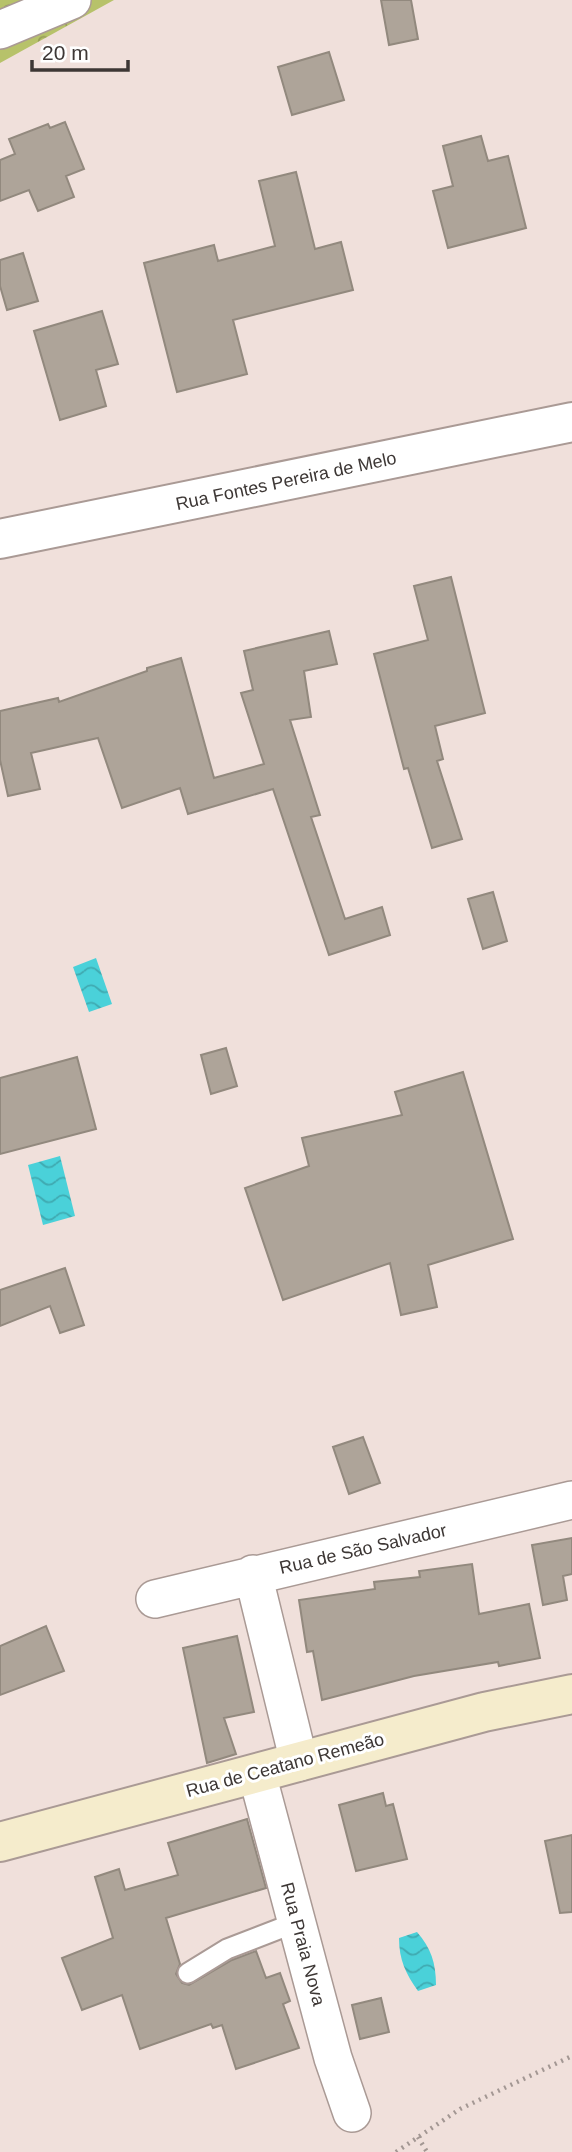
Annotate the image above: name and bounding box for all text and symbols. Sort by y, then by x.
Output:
scale bar [32,28,128,72]
text: 20 m [42,41,89,64]
street label: Rua Fontes Pereira de Melo [174,448,398,514]
street label: Rua de São Salvador [277,1520,449,1578]
street label: Rua de Ceatano Remeão [184,1729,386,1801]
street label: Rua Praia Nova [277,1880,329,2009]

